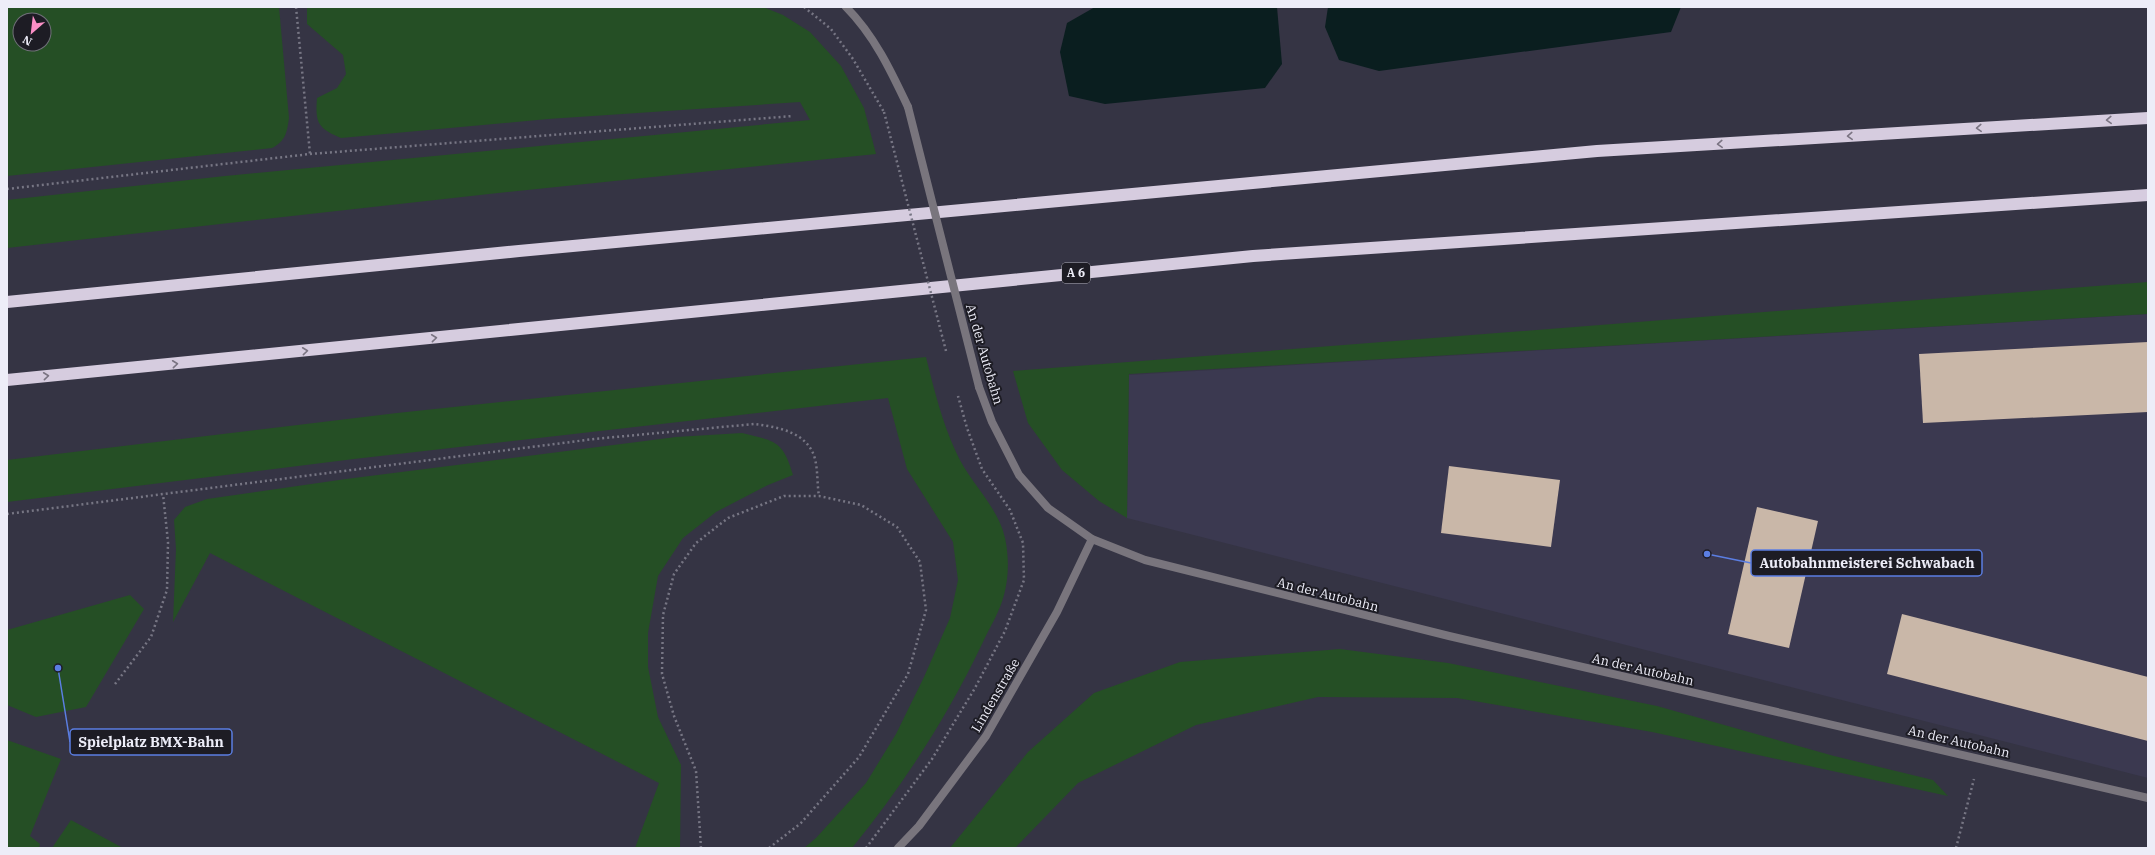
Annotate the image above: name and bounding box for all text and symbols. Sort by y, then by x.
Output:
north arrow [12,12,52,52]
text: N [20,32,34,49]
one-way arrow [2106,116,2112,125]
one-way arrow [1976,124,1982,133]
one-way arrow [1847,132,1853,140]
one-way arrow [1717,139,1723,148]
road number: A 6 [1062,263,1090,283]
street label: An der Autobahn [962,302,1007,406]
one-way arrow [431,333,437,342]
one-way arrow [301,346,308,355]
one-way arrow [172,359,178,368]
one-way arrow [43,372,49,381]
callout: Autobahnmeisterei Schwabach [1751,550,1982,576]
text: Autobahnmeisterei Schwabach [1760,554,1975,572]
street label: An der Autobahn [1275,574,1380,615]
street label: An der Autobahn [1590,650,1695,689]
street label: Lindenstraße [967,655,1023,735]
street label: An der Autobahn [1906,722,2011,761]
callout: Spielplatz BMX-Bahn [70,729,232,755]
text: Spielplatz BMX-Bahn [78,733,224,751]

